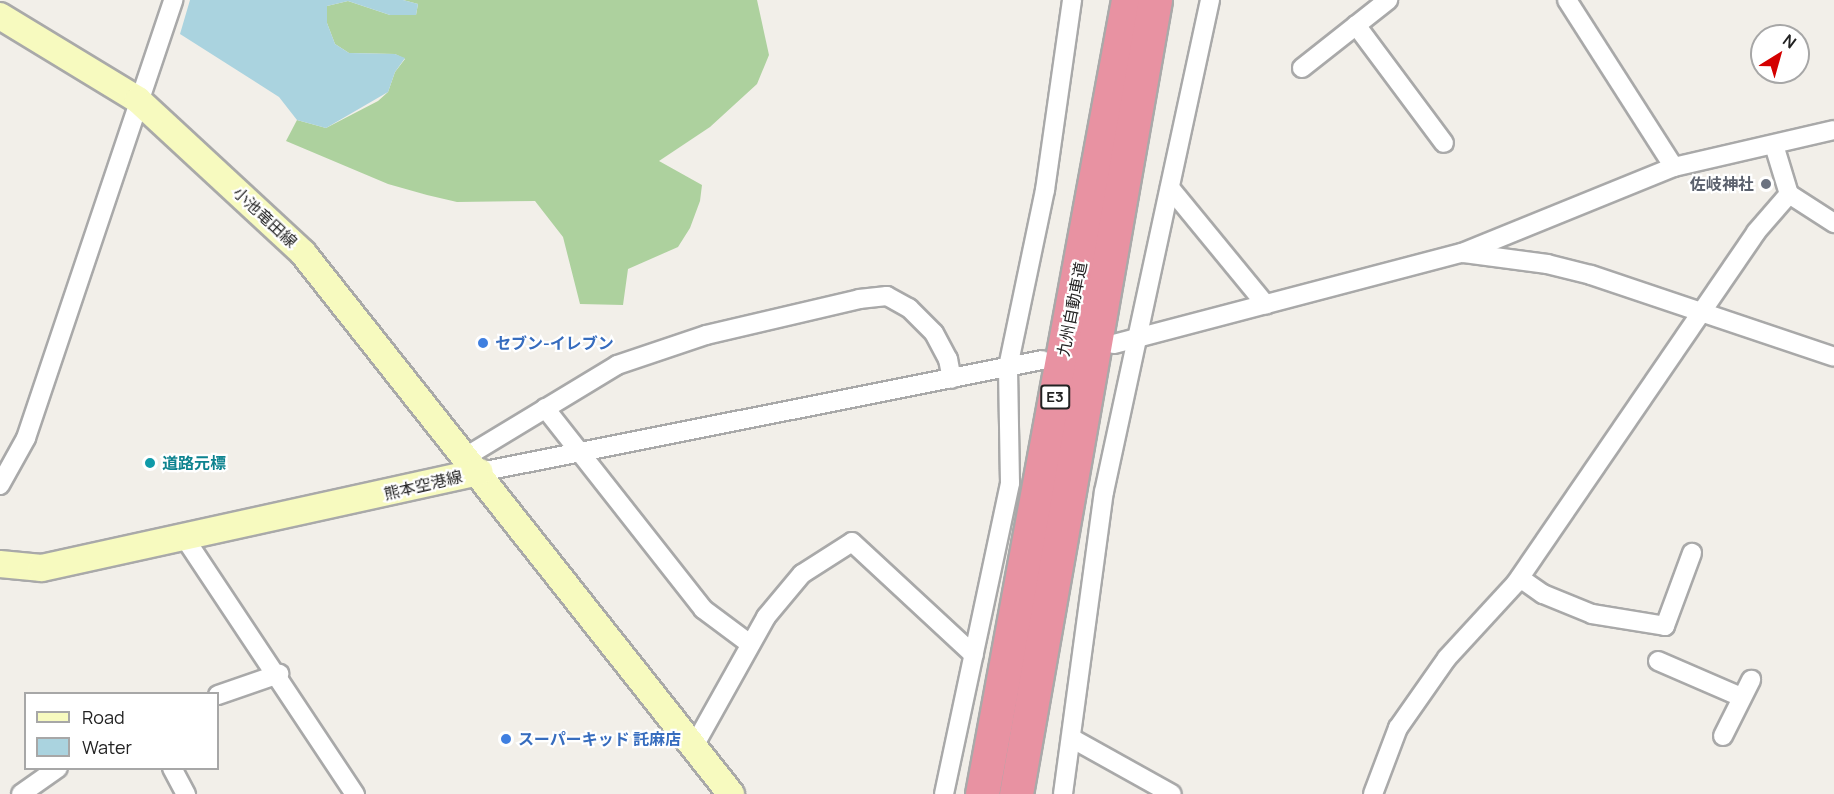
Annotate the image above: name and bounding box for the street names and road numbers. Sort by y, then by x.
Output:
street label: 小池竜田線 [229,183,301,251]
street label: 九州自動車道 [1053,260,1091,358]
road number: E3 [1040,385,1070,409]
street label: 熊本空港線 [382,467,464,503]

